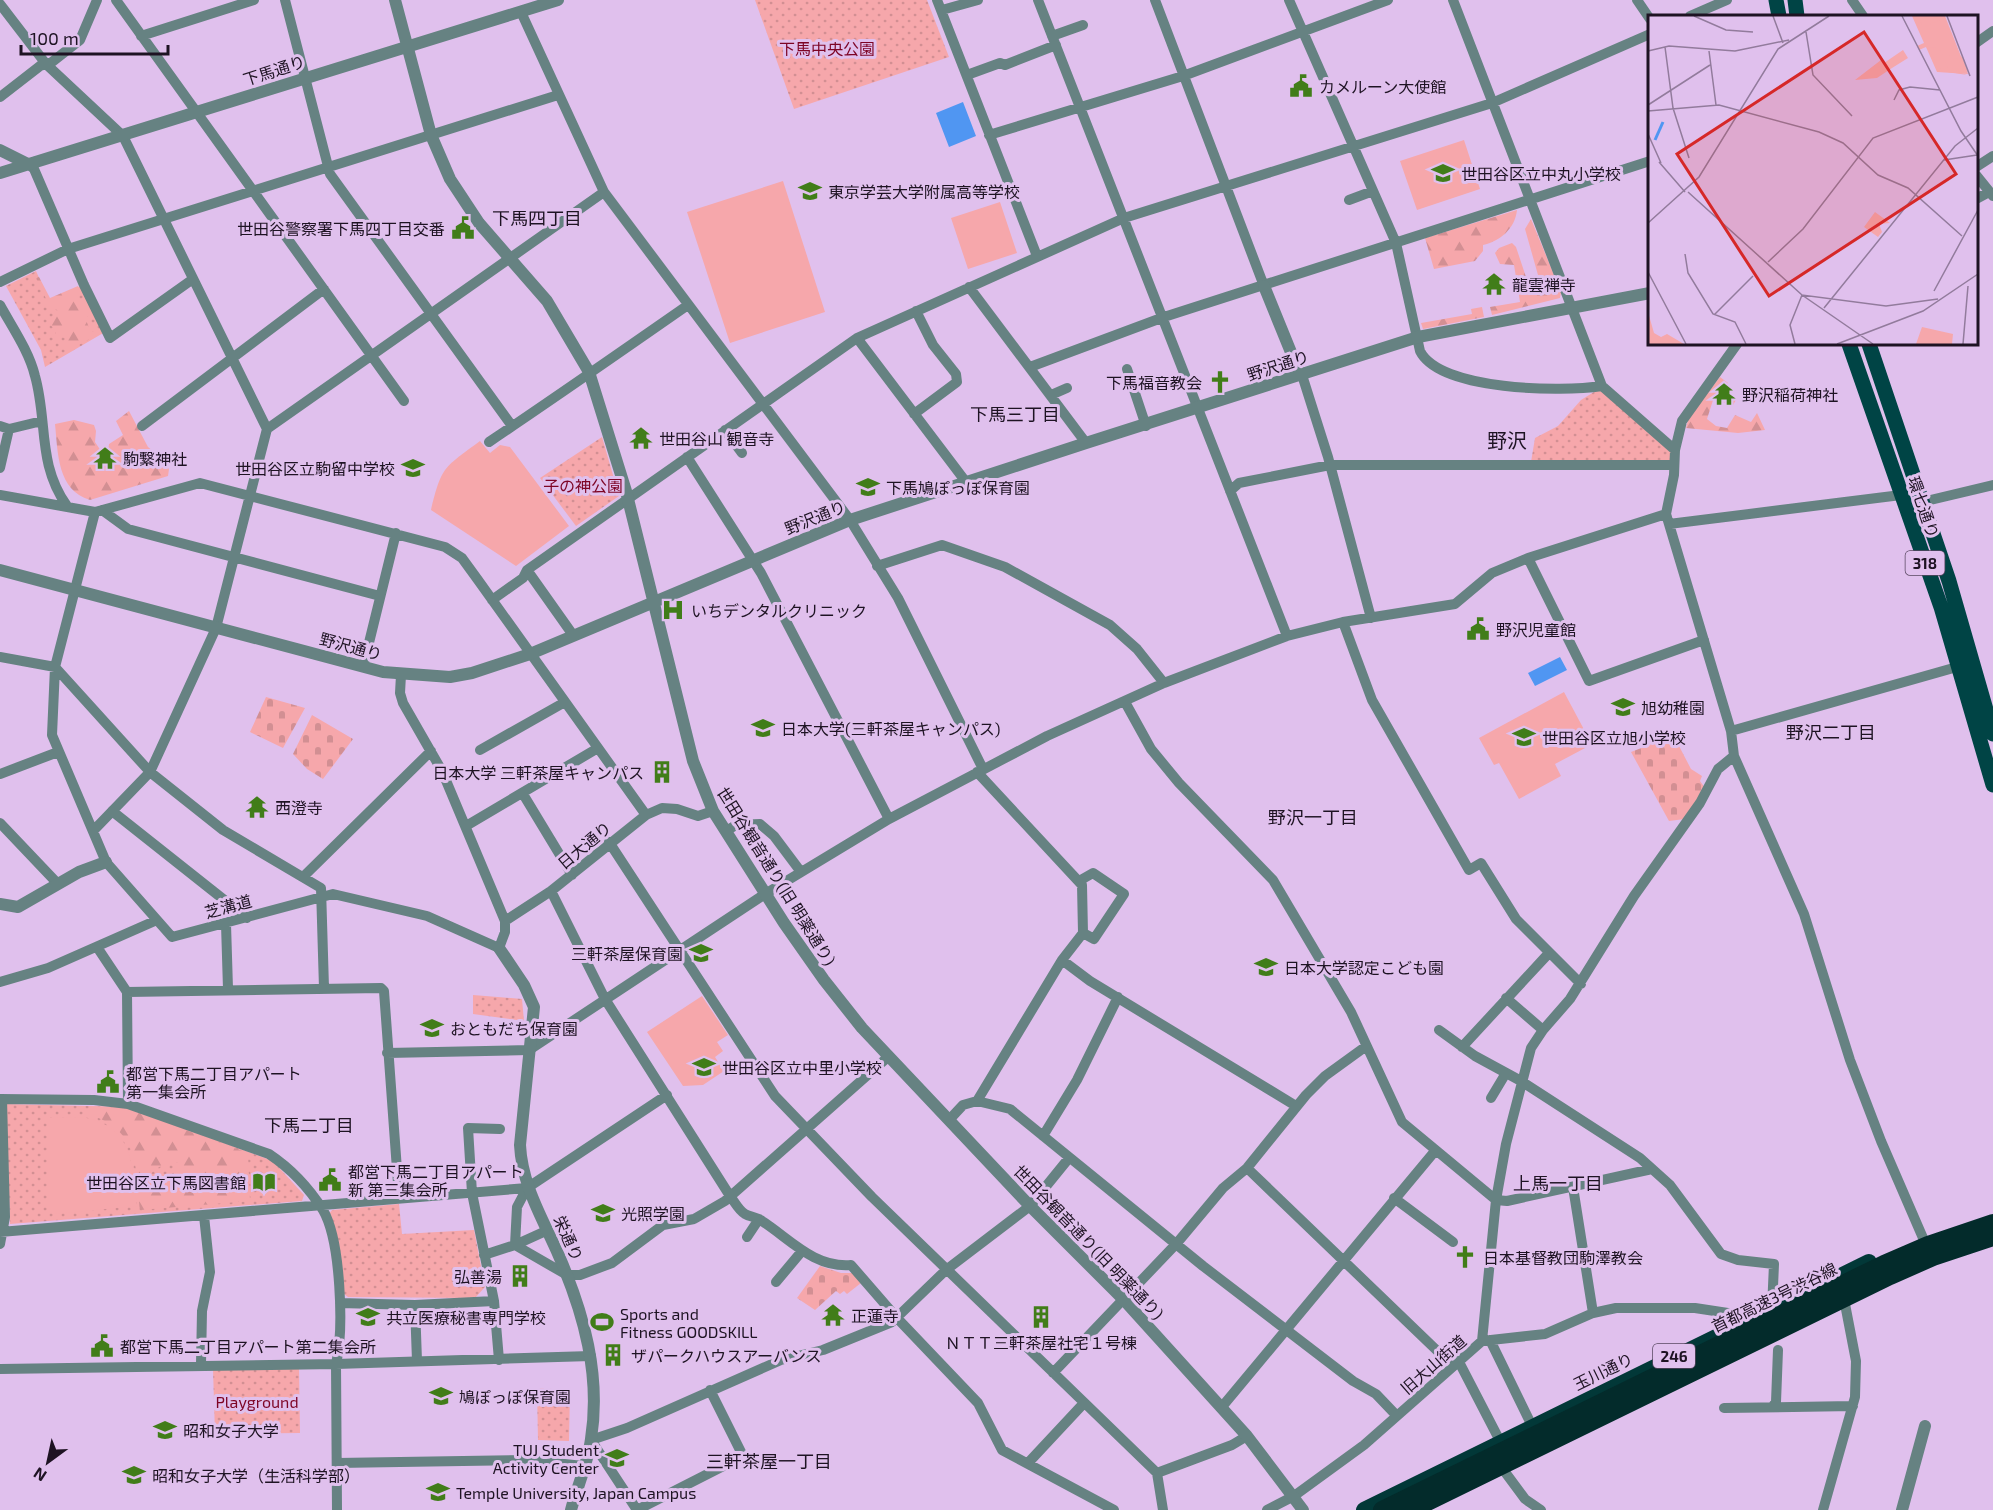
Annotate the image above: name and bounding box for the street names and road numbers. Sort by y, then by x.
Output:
street label: 下馬通り [241,51,307,89]
street label: 野沢通り [1245,346,1311,384]
street label: 環七通り [1905,474,1943,540]
street label: 野沢通り [782,496,848,538]
road number: 318 [1906,551,1944,575]
street label: 野沢通り [318,629,384,663]
street label: 世田谷観音通り(旧 明薬通り) [714,783,840,969]
street label: 日大通り [553,817,615,873]
street label: 芝溝道 [202,891,254,921]
street label: 世田谷観音通り(旧 明薬通り) [1010,1161,1168,1323]
street label: 栄通り [551,1212,587,1264]
street label: 首都高速3号渋谷線 [1708,1258,1840,1336]
street label: 旧大山街道 [1397,1331,1469,1397]
road number: 246 [1653,1344,1695,1368]
street label: 玉川通り [1570,1348,1636,1394]

